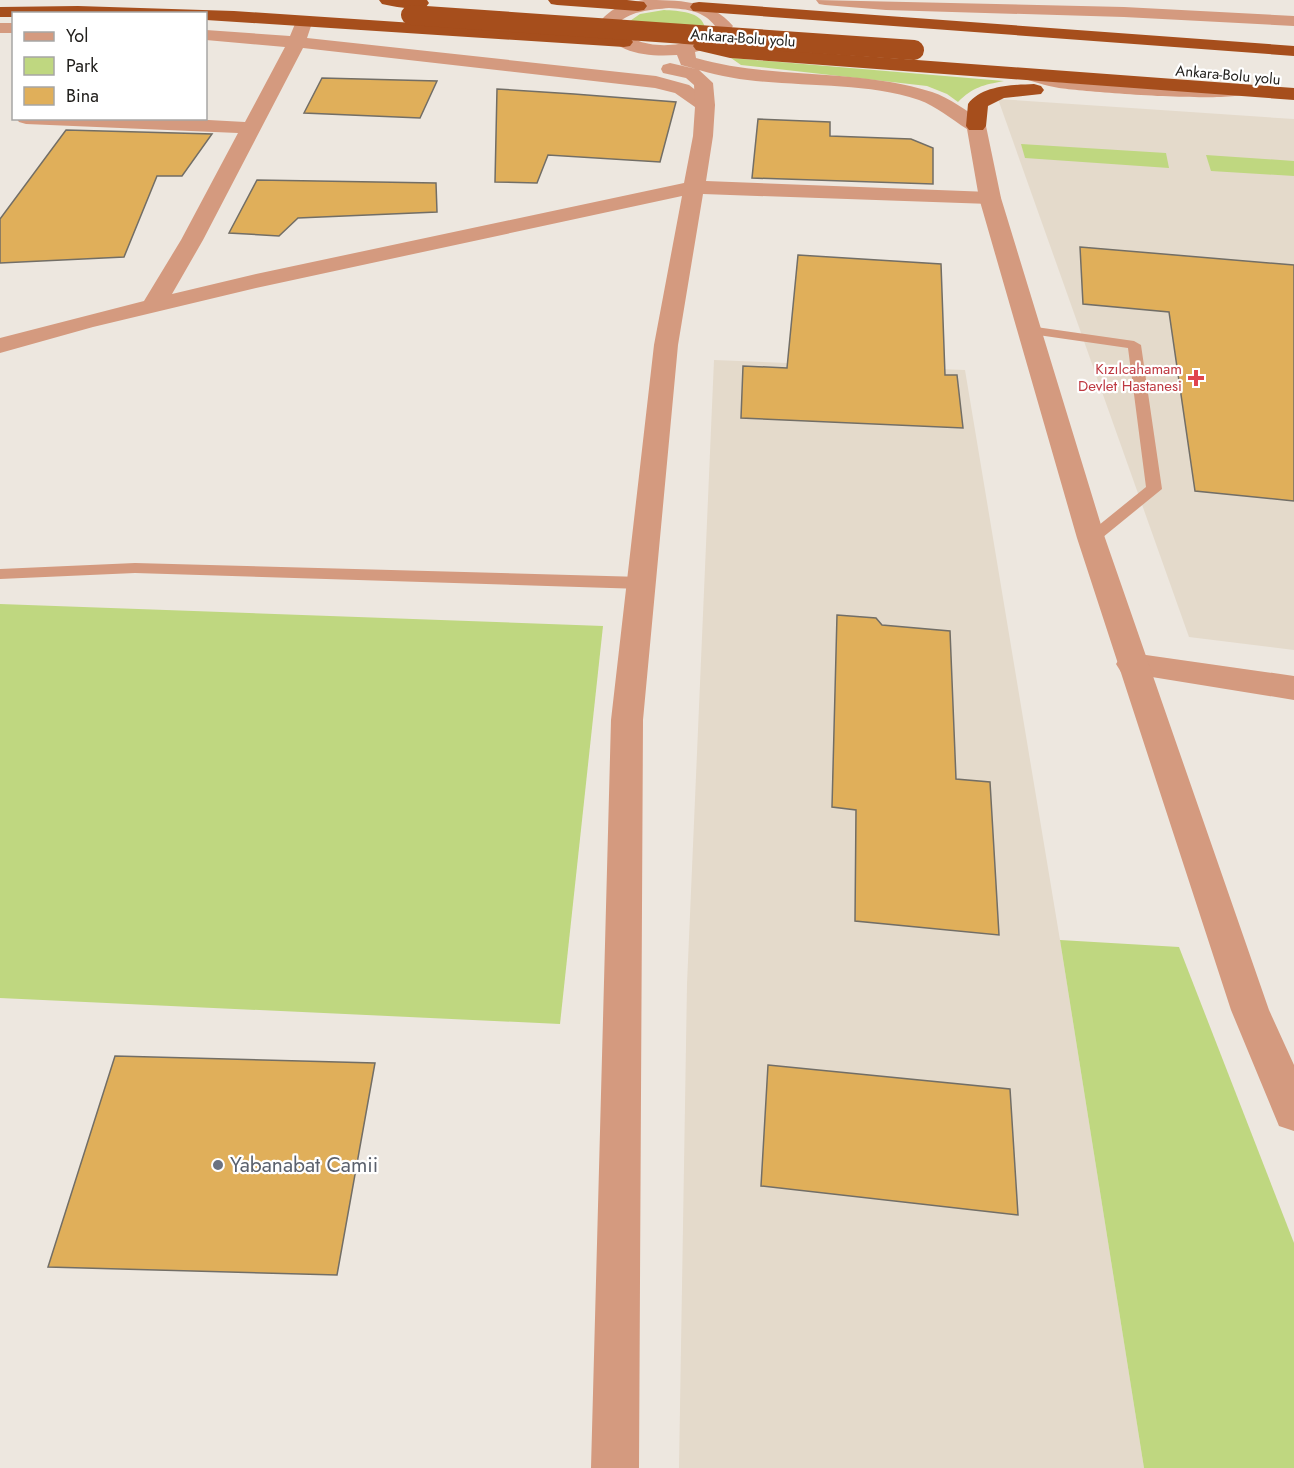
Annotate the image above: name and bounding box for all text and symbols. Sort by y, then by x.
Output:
legend [12,12,207,120]
text: Yol [66,23,88,49]
street label: Ankara-Bolu yolu [690,23,796,53]
text: Park [66,53,98,79]
street label: Ankara-Bolu yolu [1175,59,1281,91]
text: Bina [66,83,99,109]
place label: Kızılcahamam Devlet Hastanesi [1078,358,1182,397]
marker: Kızılcahamam Devlet Hastanesi [1187,369,1205,387]
place label: Yabanabat Camii [230,1150,378,1180]
marker: Yabanabat Camii [211,1158,225,1172]

